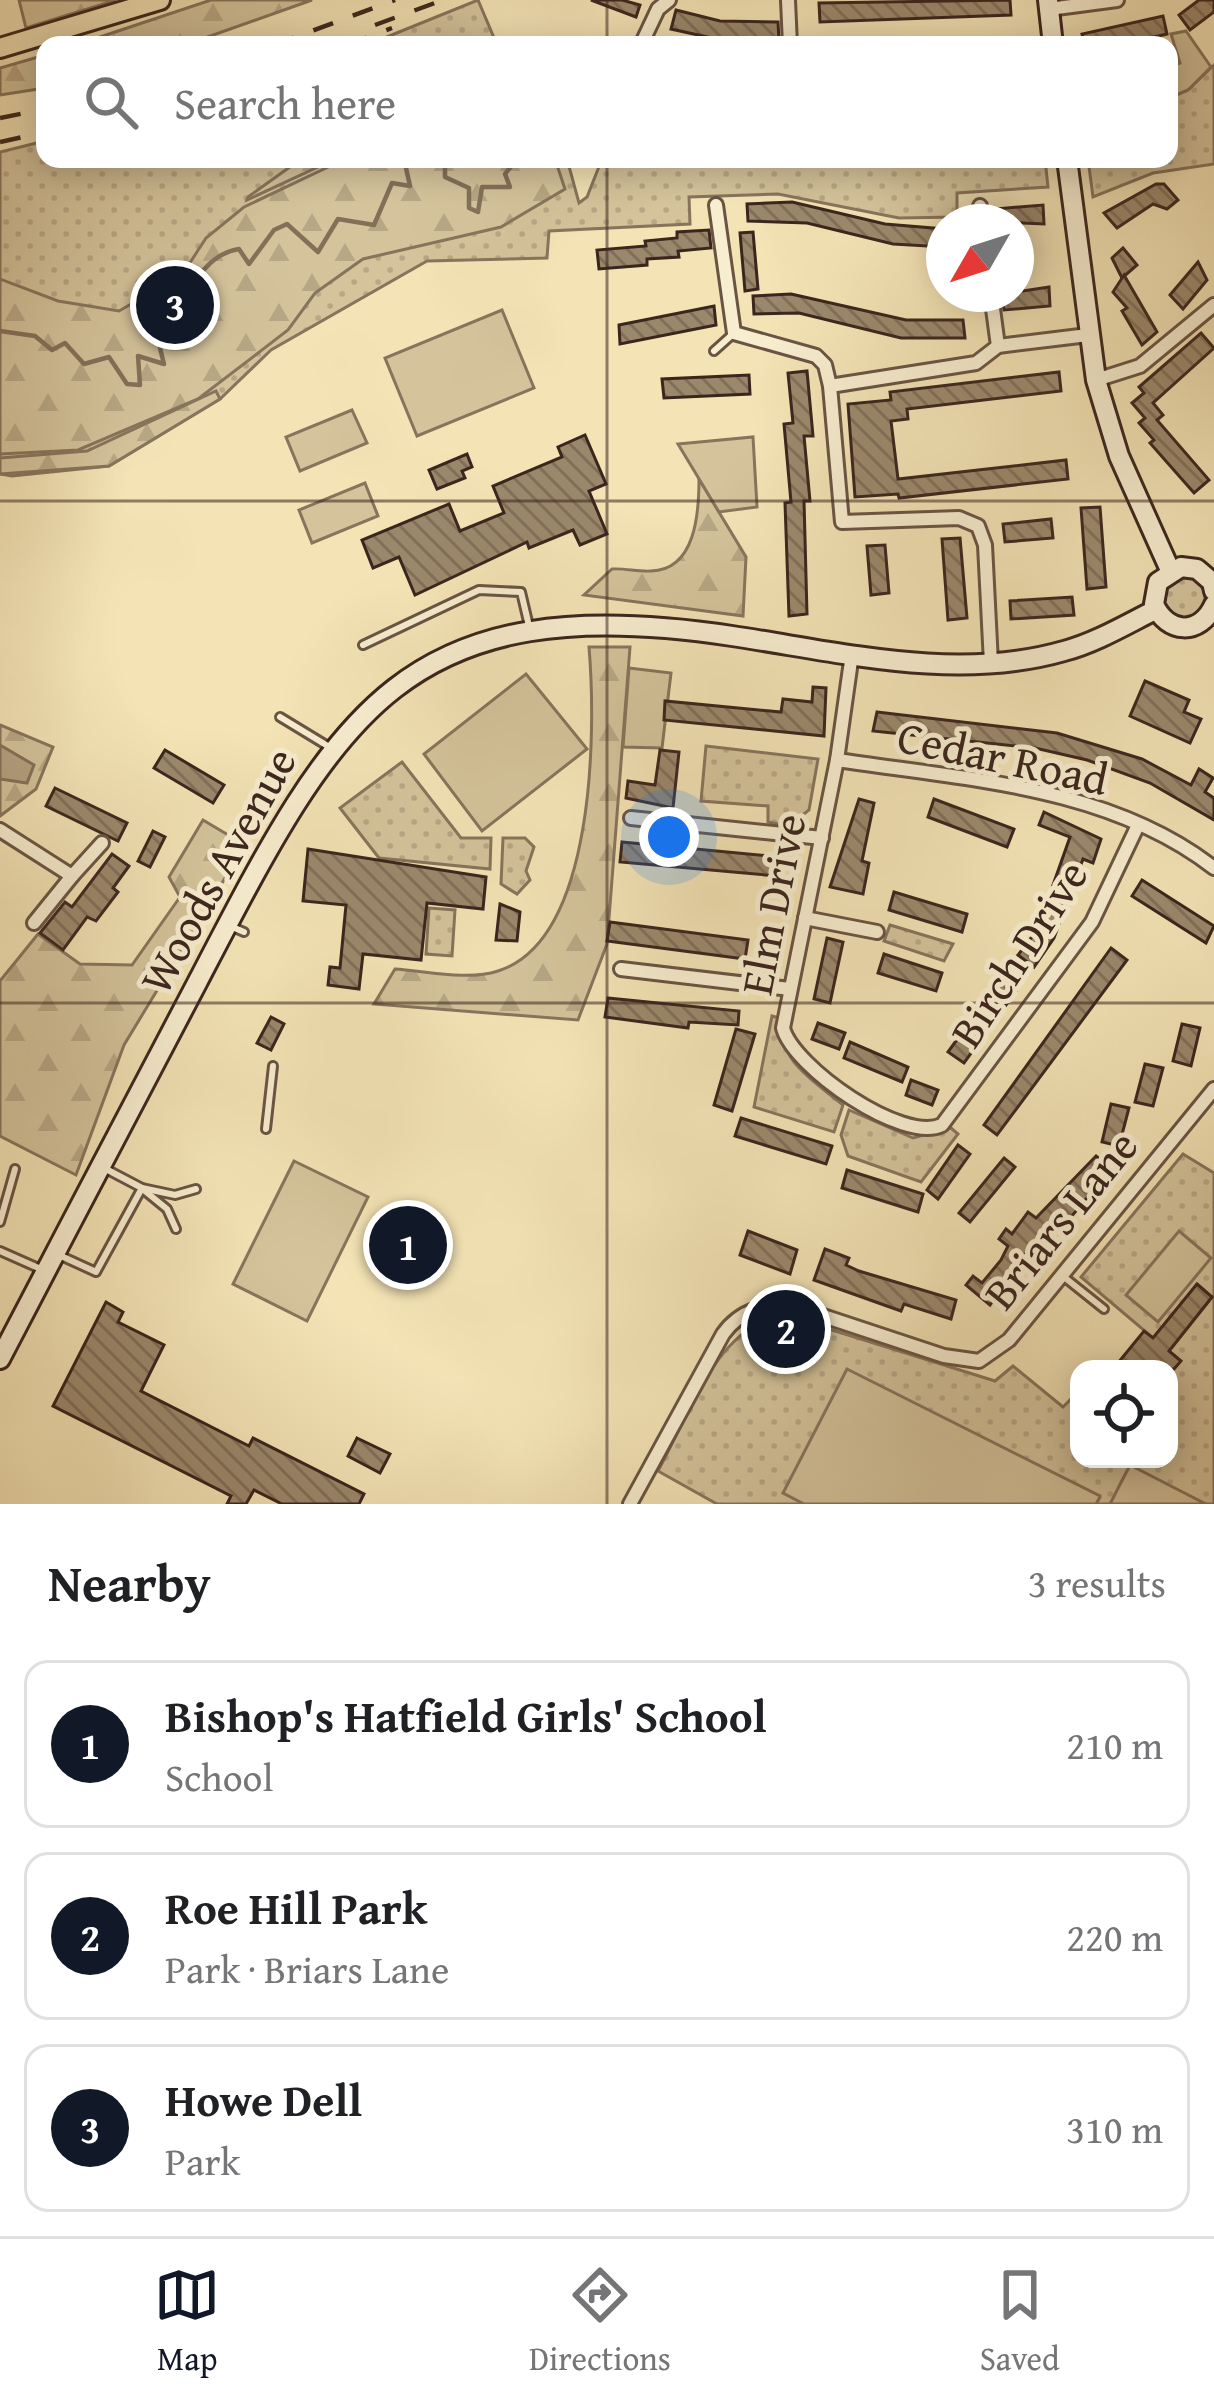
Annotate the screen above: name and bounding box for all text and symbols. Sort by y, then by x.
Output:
search box [36,36,1178,168]
icon: search [78,69,144,135]
text: Search here [174,70,396,135]
north arrow [926,204,1034,312]
pin: 3 [136,260,214,350]
street label: Cedar Road [892,703,1114,811]
street label: Woods Avenue [123,735,311,1005]
your location [639,807,699,867]
street label: Elm Drive [723,808,821,1000]
street label: Birch Drive [933,847,1103,1059]
street label: Briars Lane [967,1115,1153,1323]
pin: 1 [369,1200,447,1290]
pin: 2 [747,1284,825,1374]
map controls [1070,1360,1178,1468]
button: locate [1070,1360,1178,1468]
text: Nearby [48,1545,211,1620]
text: 3 results [1028,1554,1166,1611]
text: Bishop's Hatfield Girls' School [165,1683,767,1748]
text: 1 [80,1716,100,1773]
text: 210 m [1066,1716,1163,1773]
text: School [165,1748,273,1805]
text: Roe Hill Park [165,1875,427,1940]
text: 2 [80,1908,100,1965]
text: 220 m [1066,1908,1163,1965]
text: Park · Briars Lane [165,1940,449,1997]
text: Howe Dell [165,2067,362,2132]
text: 3 [80,2100,100,2157]
text: 310 m [1066,2100,1163,2157]
text: Park [165,2132,240,2189]
tab: Map [154,2262,220,2382]
tab: Directions [529,2262,671,2382]
tab: Saved [980,2262,1060,2382]

